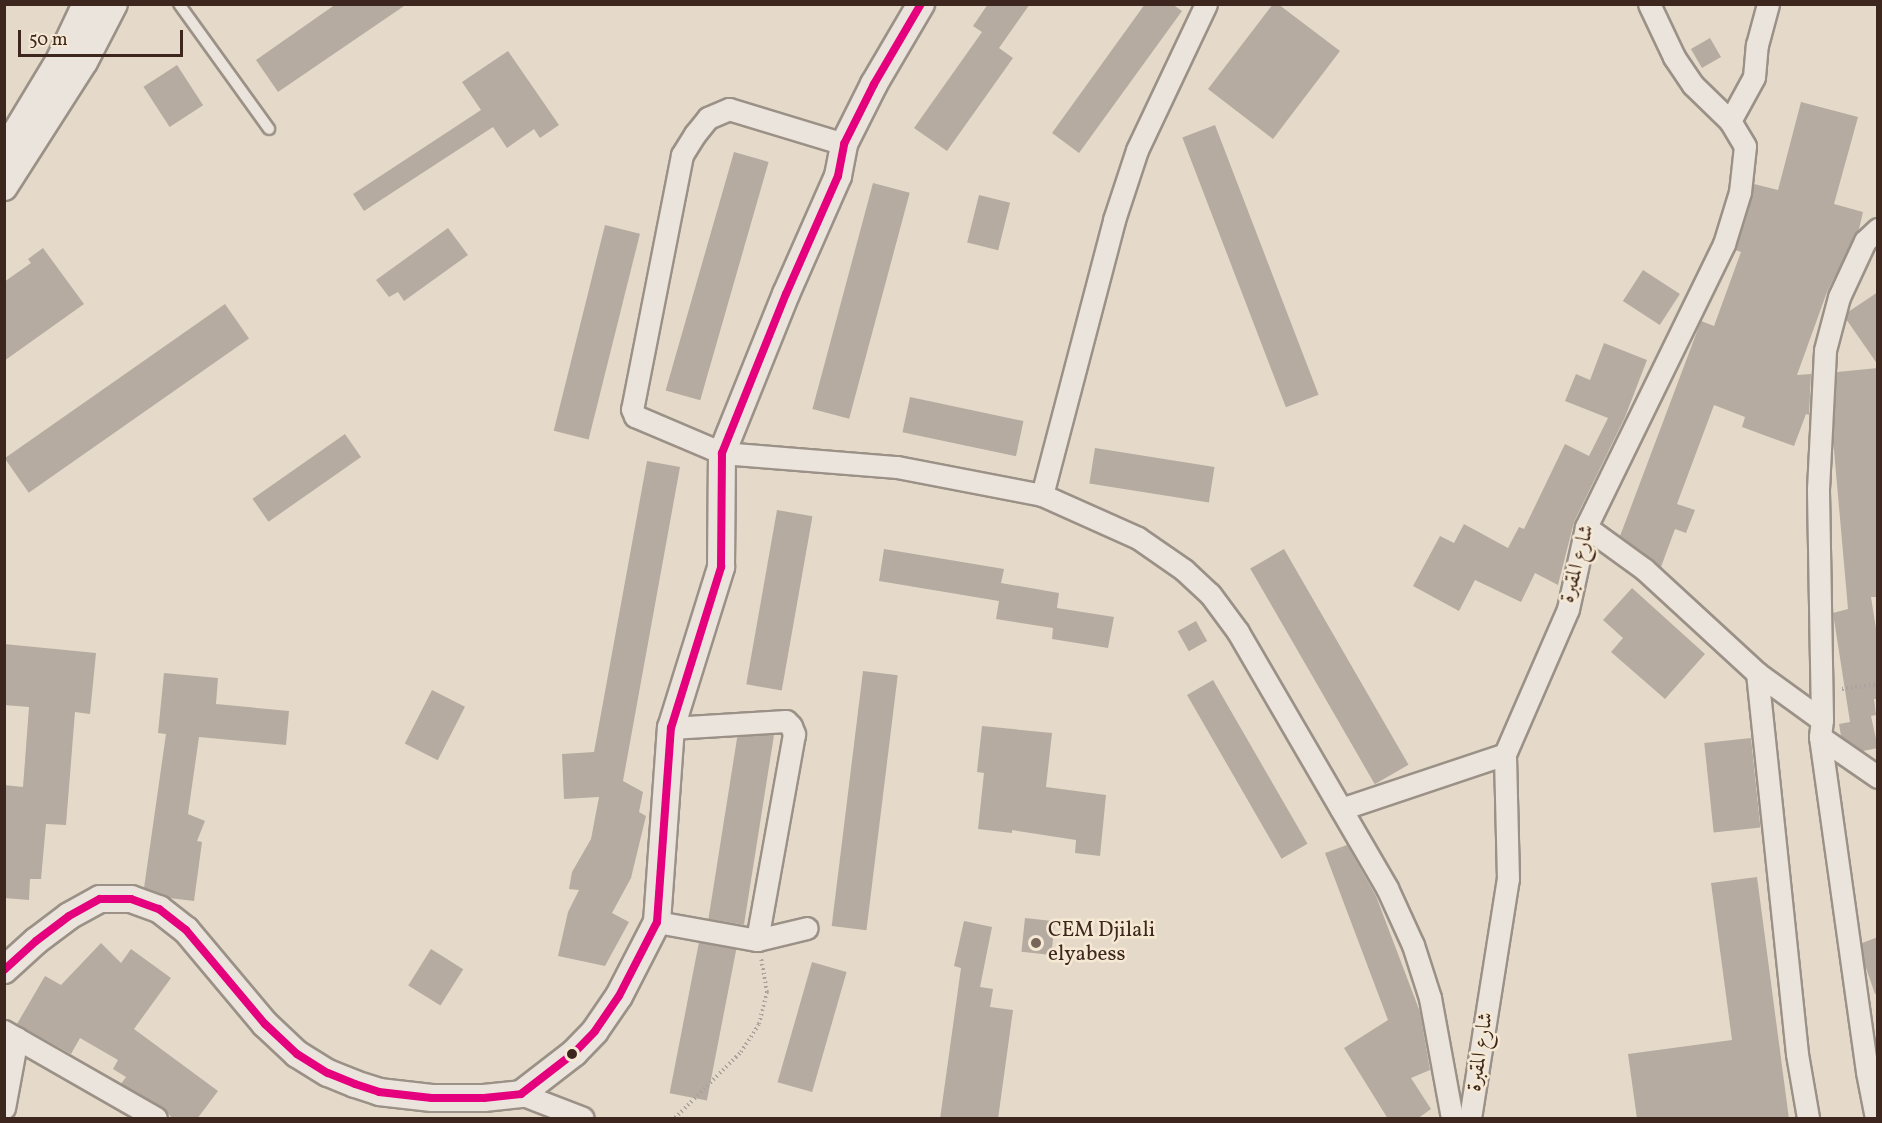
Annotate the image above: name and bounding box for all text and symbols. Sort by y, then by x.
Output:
scale bar [21,18,186,56]
text: 50 m [29,28,68,53]
street label: شارع المقبرة [1555,522,1601,606]
place label: CEM Djilali elyabess [1048,918,1155,968]
marker: CEM Djilali elyabess [1029,936,1043,950]
street label: شارع المقبرة [1462,1011,1500,1093]
unlabelled marker [566,1048,578,1060]

